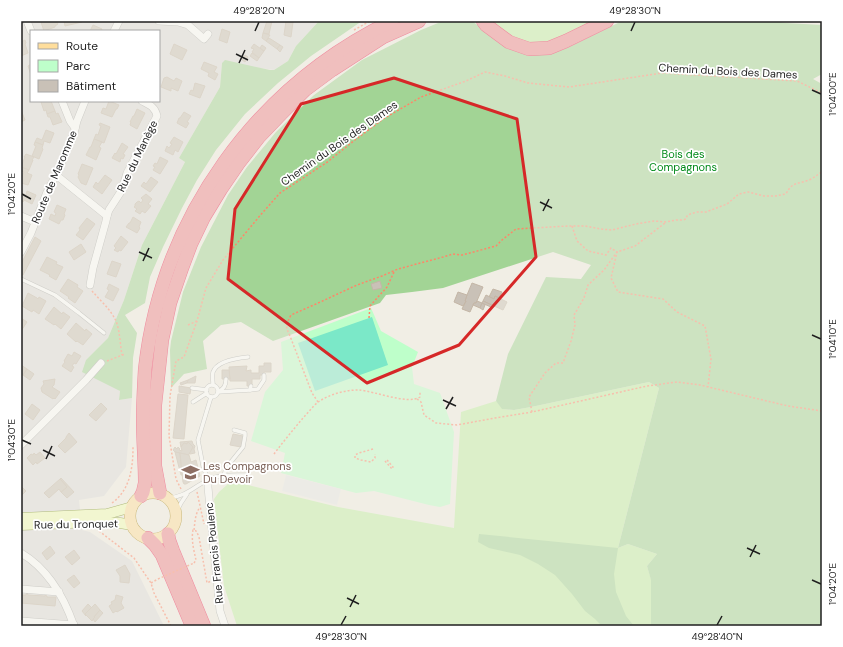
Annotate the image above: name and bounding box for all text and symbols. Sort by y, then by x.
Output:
text: 49°28'20"N [233,4,285,17]
text: 49°28'30"N [609,4,661,17]
legend [30,30,160,102]
text: Route [66,38,98,54]
text: Parc [66,58,90,74]
street label: Chemin du Bois des Dames [658,60,798,82]
text: 1°04'00"E [826,72,839,116]
text: Bâtiment [66,78,117,94]
street label: Chemin du Bois des Dames [278,97,400,189]
street label: Rue du Manège [114,118,160,194]
street label: Route de Maromme [28,128,80,226]
park label: Bois des Compagnons [649,147,717,174]
text: 1°04'20"E [5,173,18,215]
text: 1°04'10"E [826,319,839,359]
text: 1°04'30"E [5,418,18,461]
place label: Les Compagnons Du Devoir [203,459,291,486]
school or university icon: Les Compagnons Du Devoir [180,462,200,482]
street label: Rue Francis Poulenc [202,502,226,604]
street label: Rue du Tronquet [34,516,118,532]
text: 1°04'20"E [826,563,839,605]
text: 49°28'30"N [315,630,367,643]
text: 49°28'40"N [691,630,743,643]

